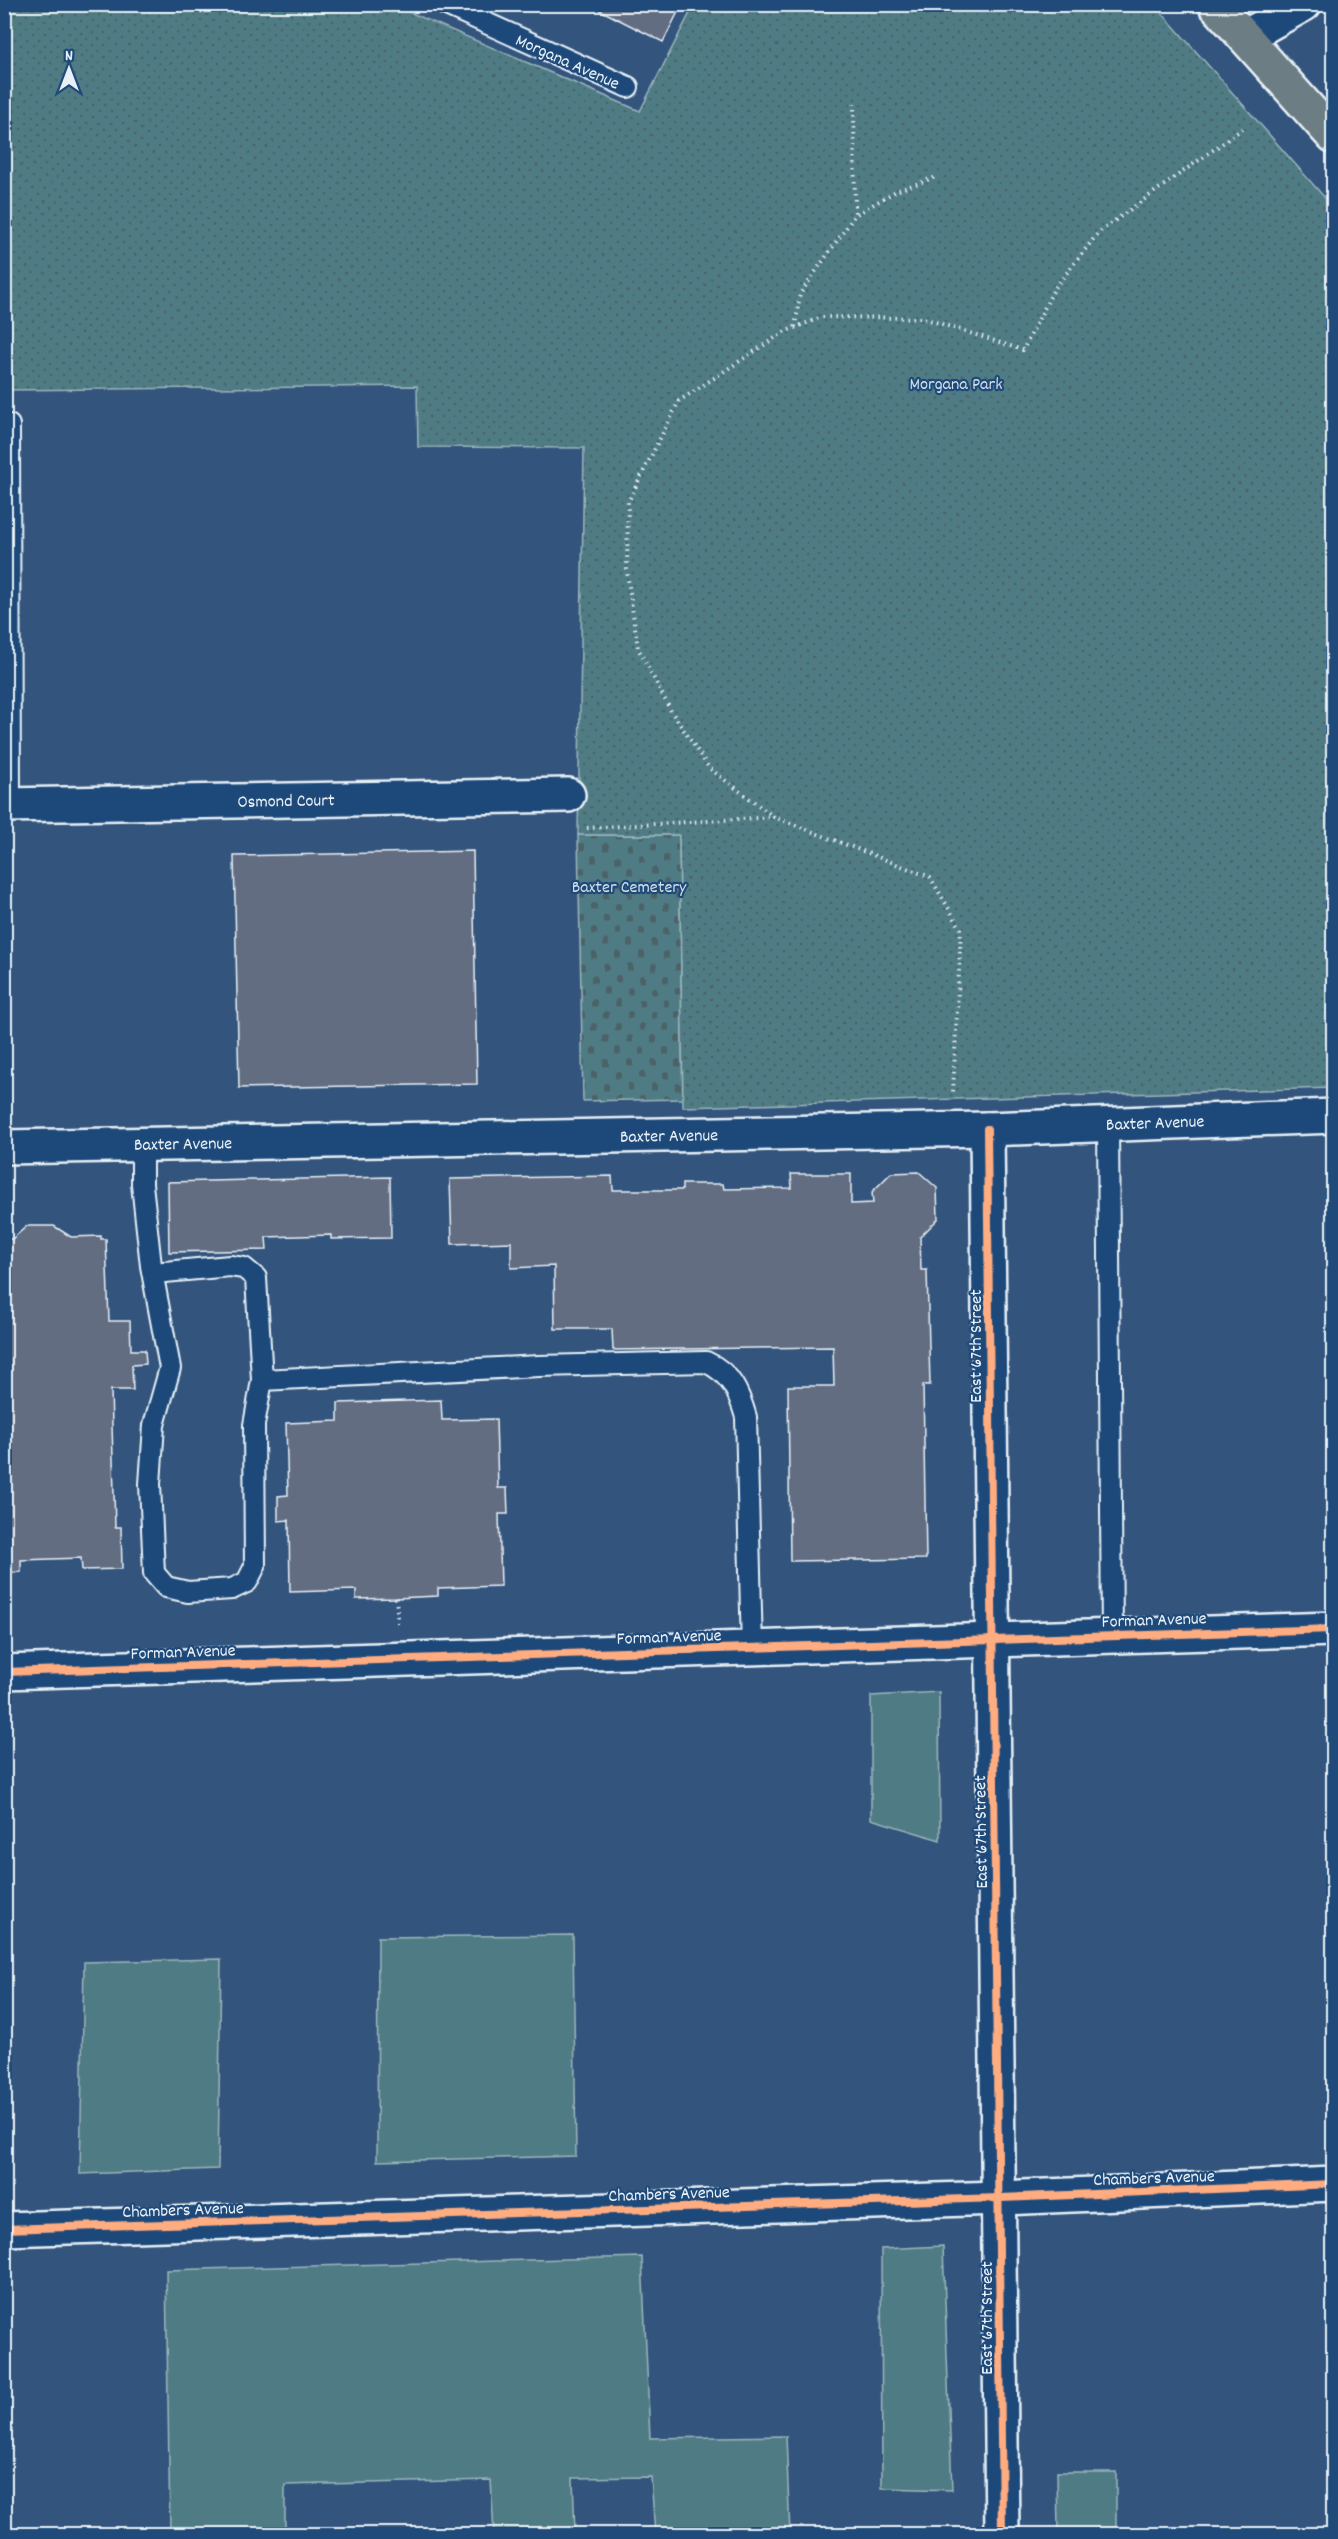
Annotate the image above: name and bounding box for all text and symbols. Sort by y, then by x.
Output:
street label: Morgana Avenue [511,29,623,97]
north arrow [39,39,99,99]
text: N [65,45,73,68]
park label: Morgana Park [909,373,1003,398]
street label: Osmond Court [237,789,335,816]
park label: Baxter Cemetery [572,876,687,901]
street label: Baxter Avenue [1106,1110,1205,1139]
street label: Baxter Avenue [620,1124,718,1151]
street label: Baxter Avenue [134,1132,232,1159]
street label: East 67th Street [965,1289,990,1403]
street label: Forman Avenue [1101,1607,1207,1636]
street label: Forman Avenue [616,1624,722,1653]
street label: Forman Avenue [130,1639,236,1668]
street label: East 67th Street [969,1775,996,1889]
street label: Chambers Avenue [1093,2165,1215,2194]
street label: Chambers Avenue [608,2181,730,2210]
street label: Chambers Avenue [122,2197,244,2226]
street label: East 67th Street [976,2261,1001,2375]

